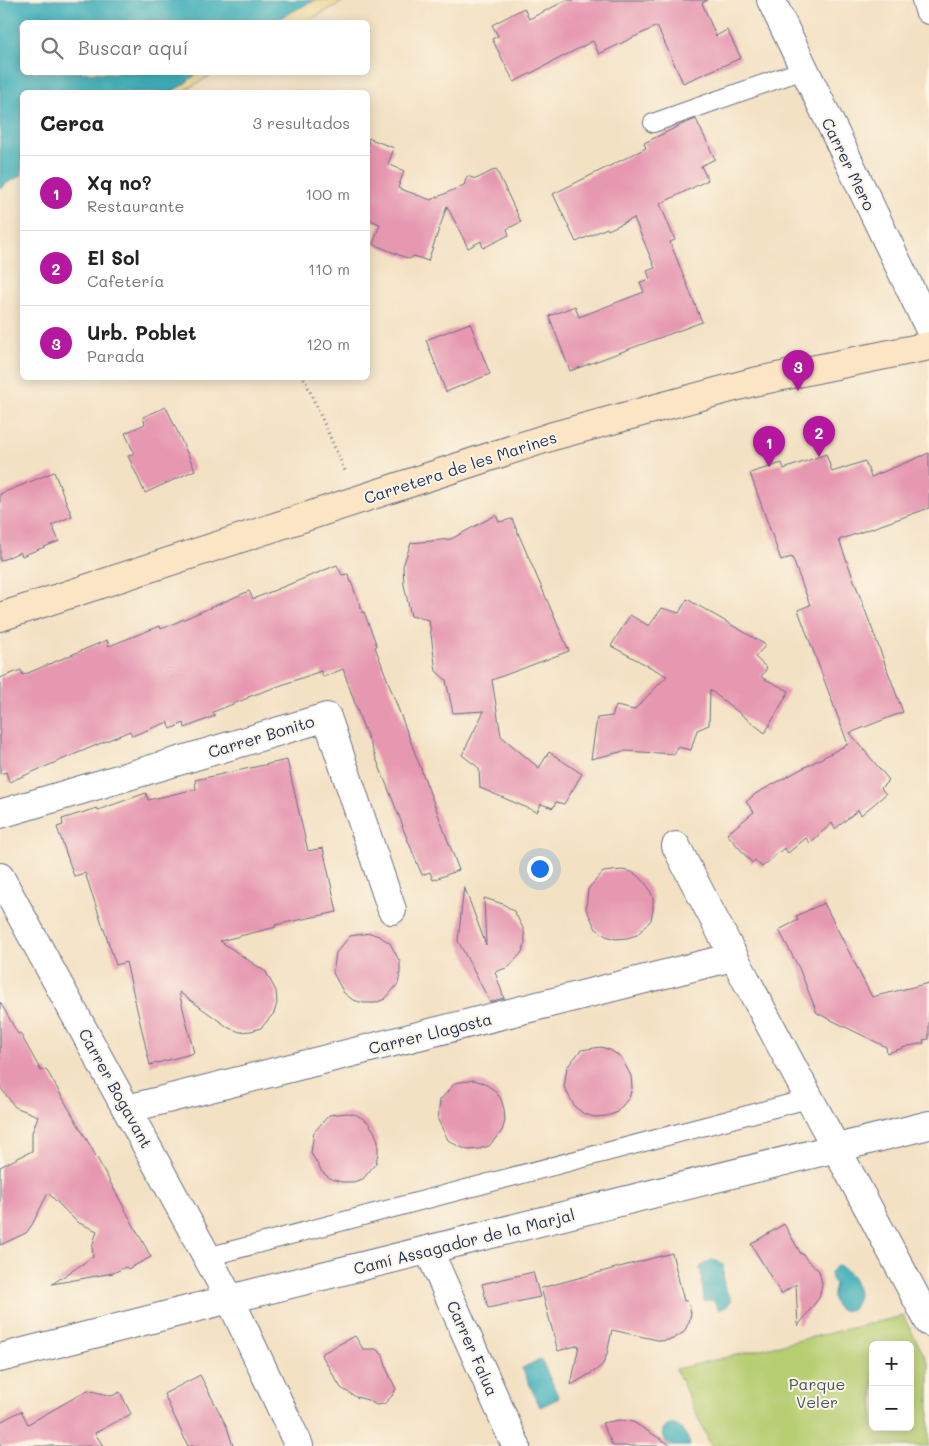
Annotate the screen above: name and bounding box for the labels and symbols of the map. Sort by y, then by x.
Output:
street label: Carrer Mero [817,114,881,214]
pin: 3 [782,350,814,391]
pin: 2 [803,416,835,457]
street label: Carretera de les Marines [361,426,559,508]
pin: 1 [753,426,785,467]
street label: Carrer Bonito [205,710,317,762]
your location [527,856,553,882]
street label: Carrer Llagosta [366,1008,494,1058]
street label: Carrer Bogavant [74,1025,158,1151]
street label: Camí Assagador de la Marjal [351,1203,577,1279]
street label: Carrer Falua [443,1297,503,1399]
park label: Parque Veler [789,1373,845,1412]

